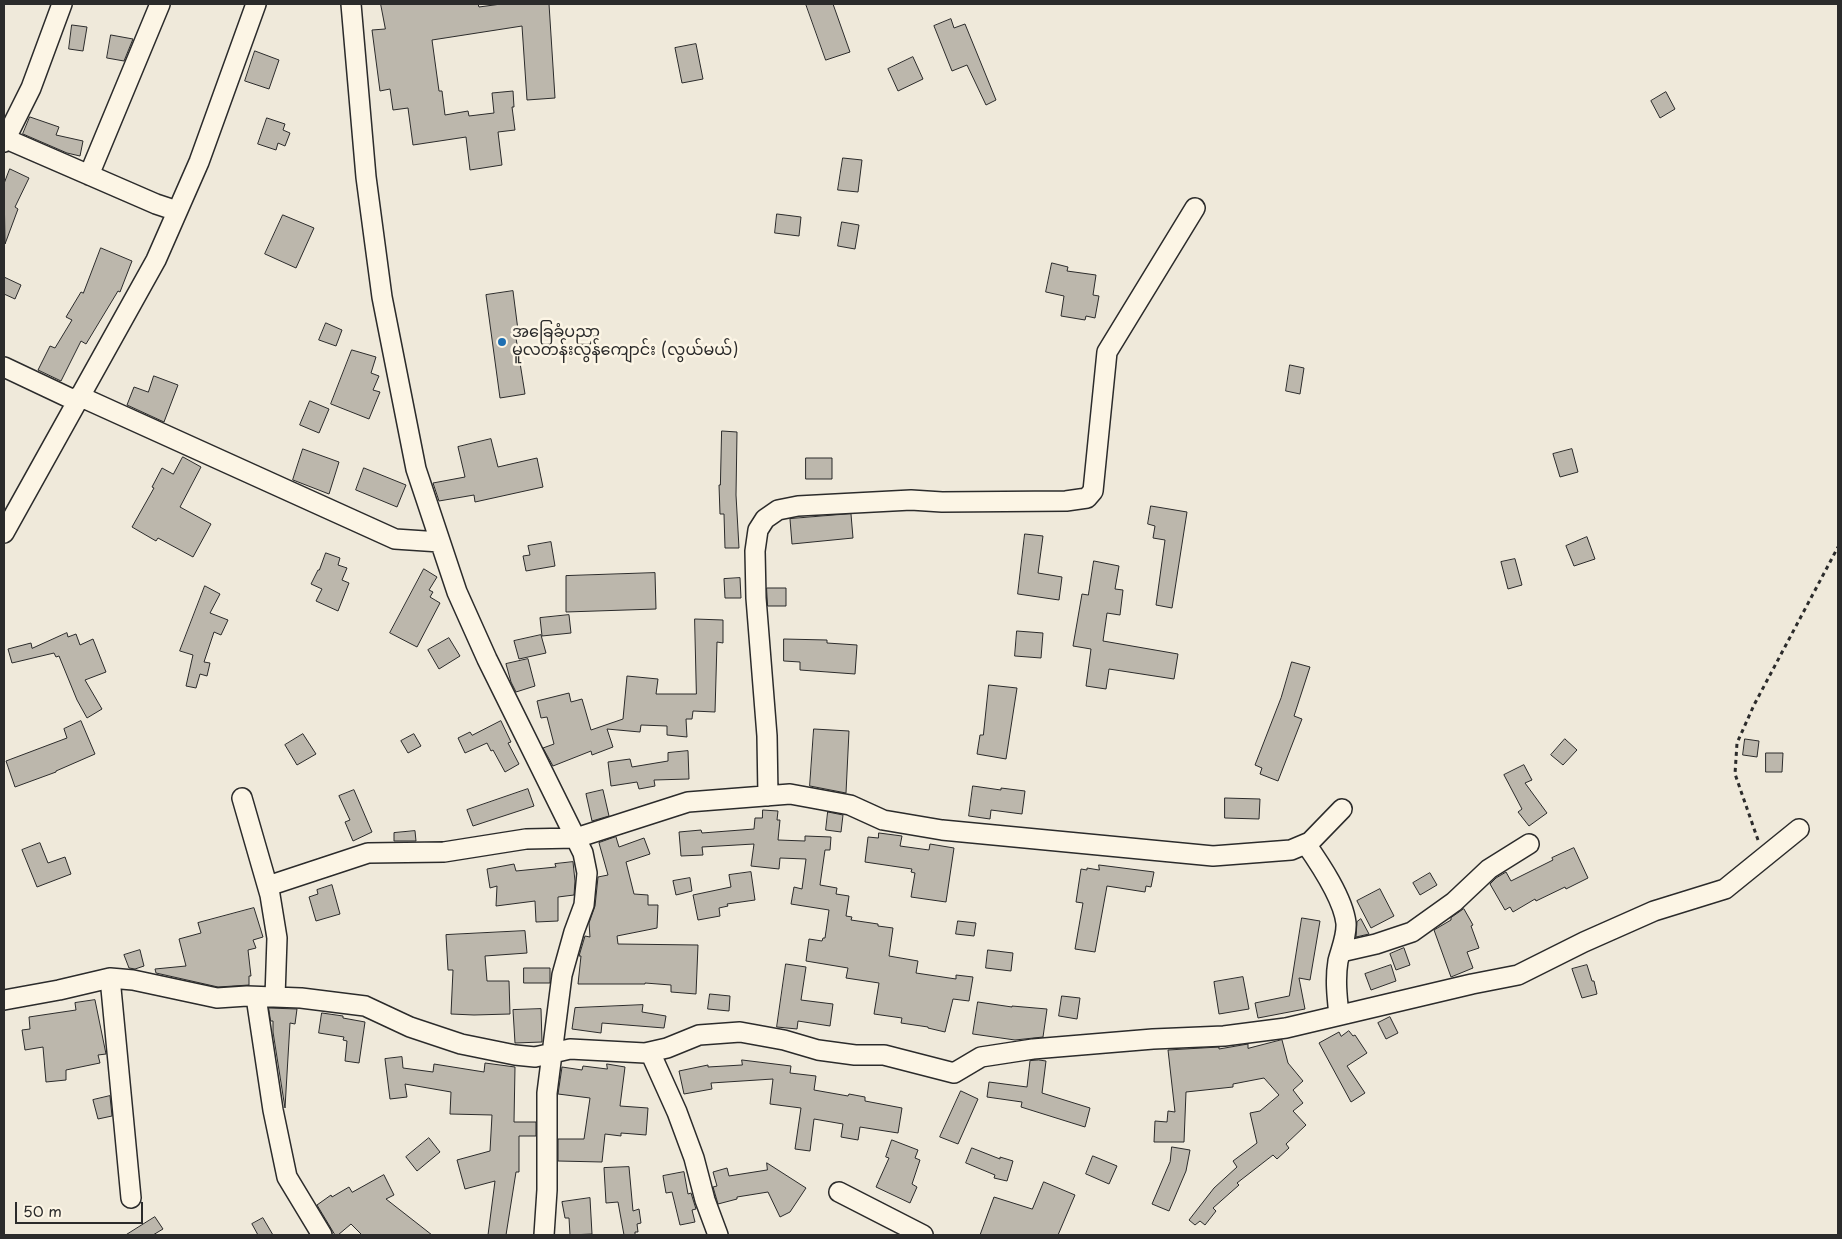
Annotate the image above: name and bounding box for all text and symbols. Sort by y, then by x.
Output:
place label: အခြေခံပညာ မူလတန်းလွန်ကျောင်း (လွယ်မယ်) [512,323,738,361]
marker: အခြေခံပညာ မူလတန်းလွန်ကျောင်း (လွယ်မယ်) [496,336,508,348]
scale bar [18,1192,145,1224]
text: 50 m [23,1199,62,1222]

